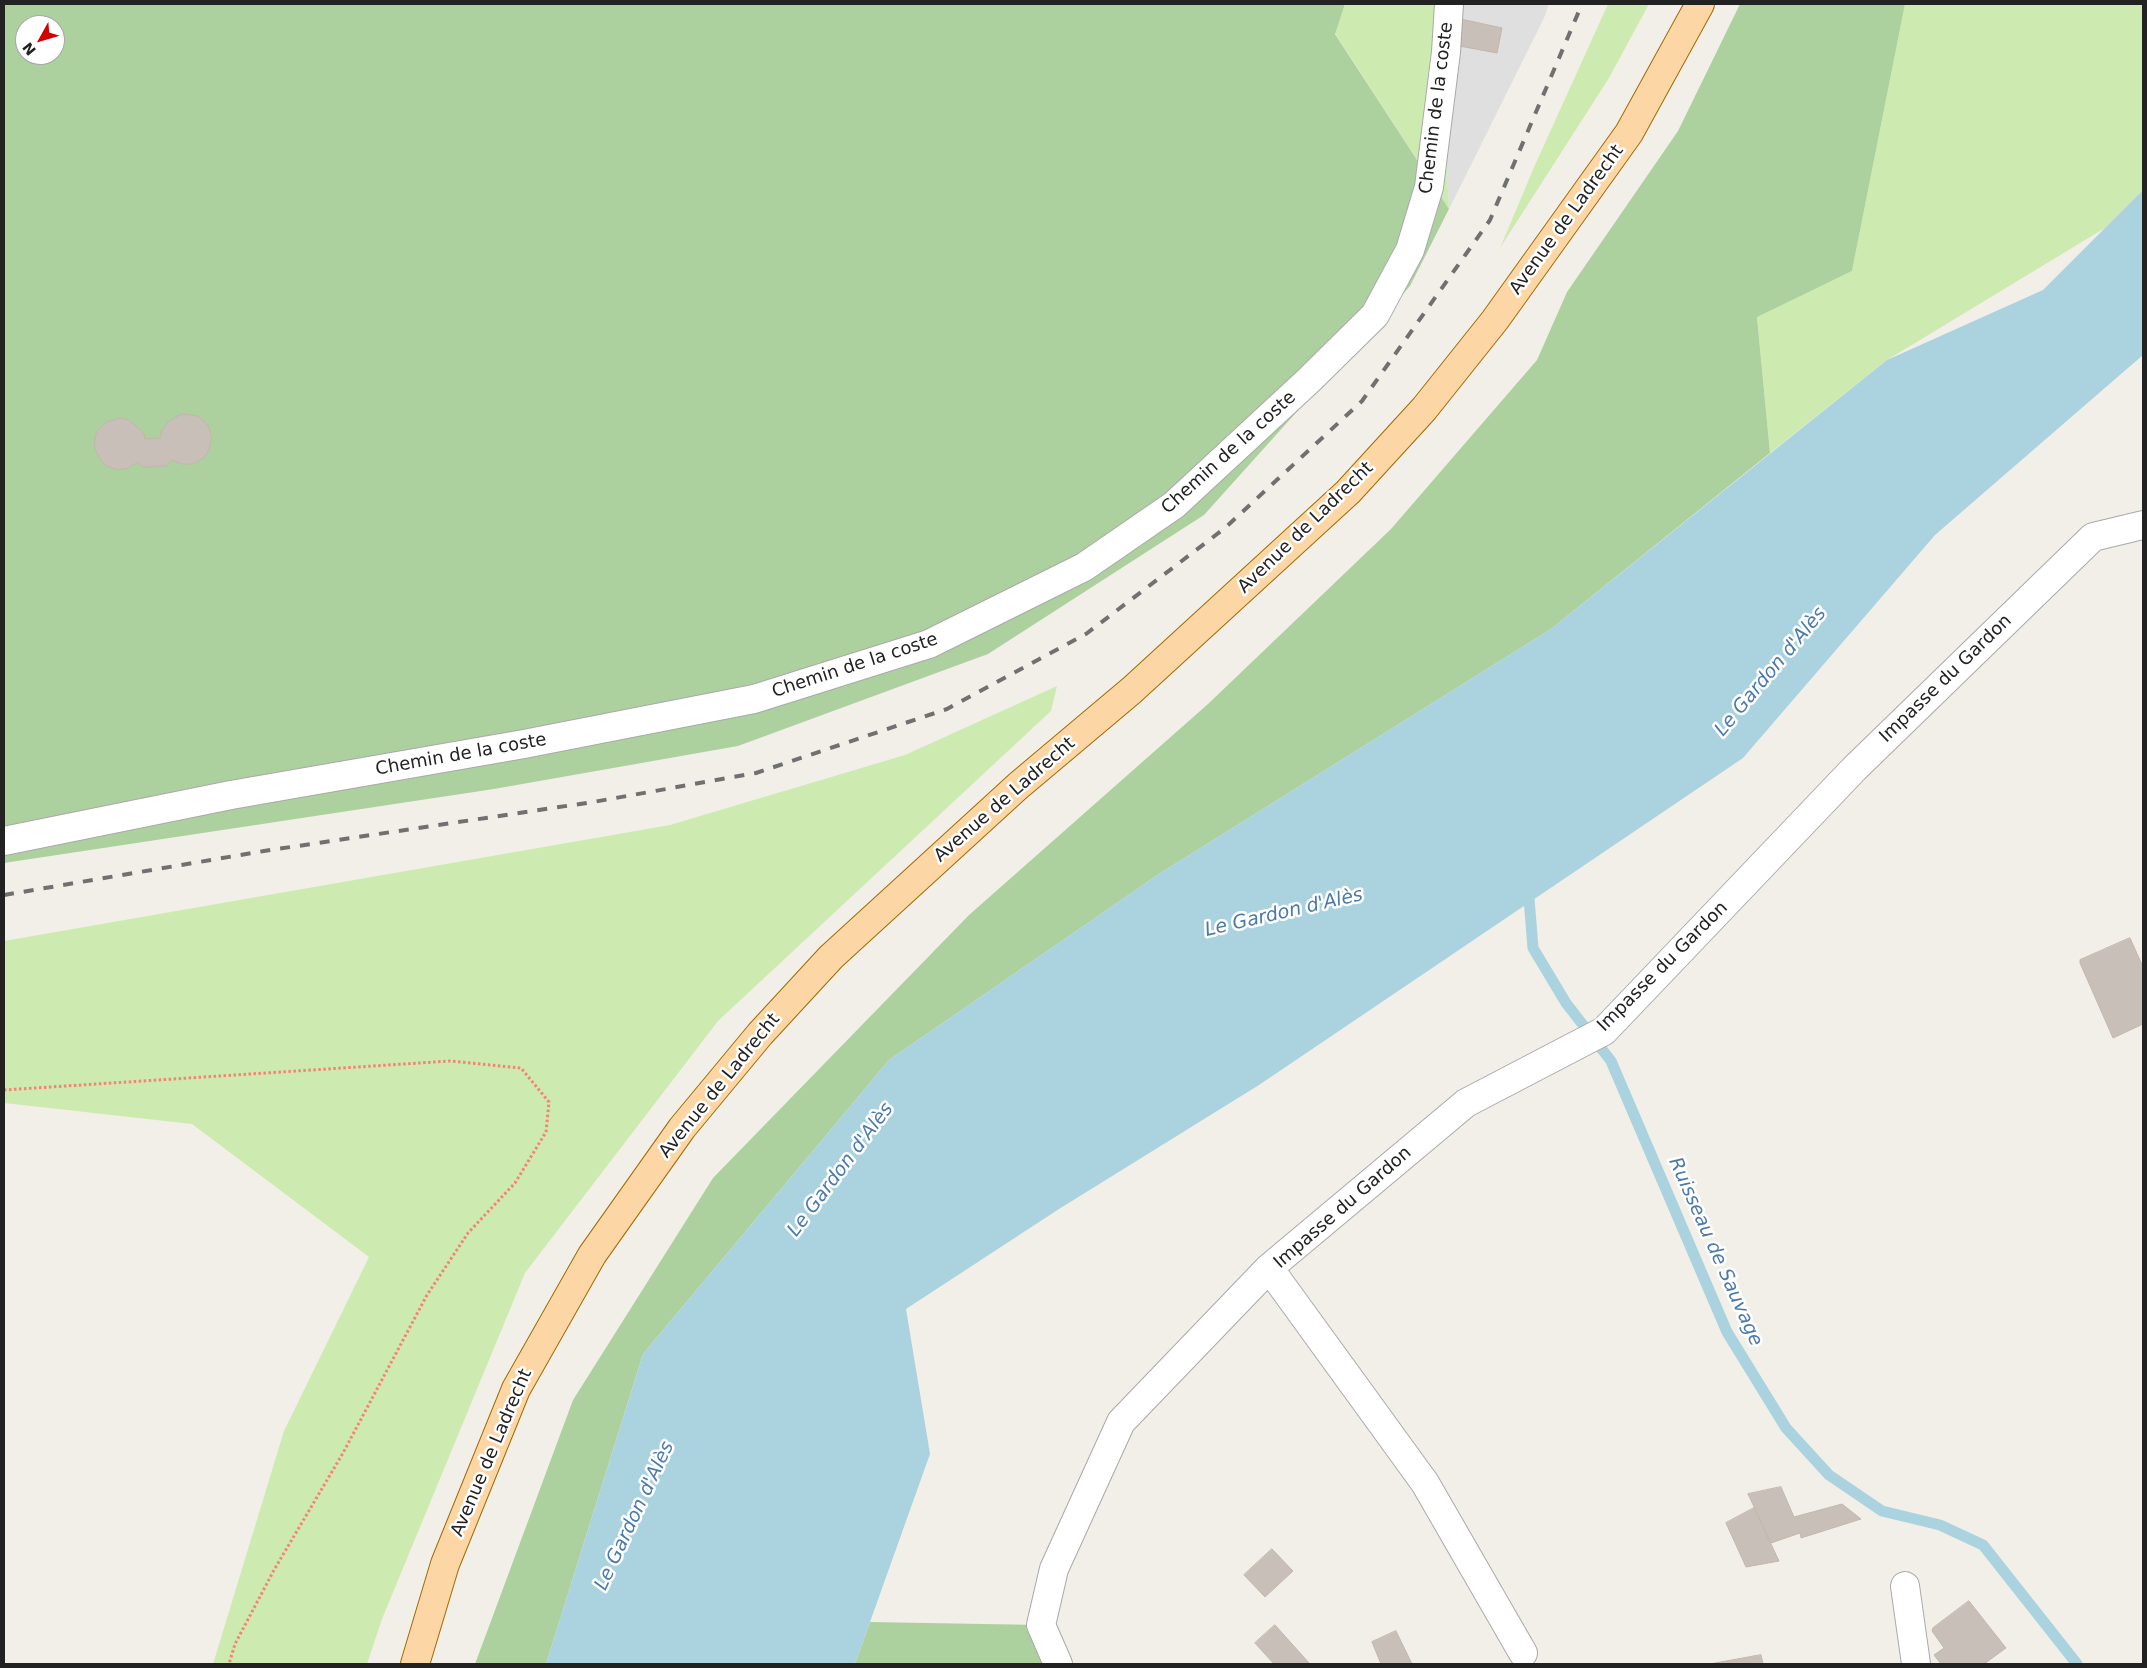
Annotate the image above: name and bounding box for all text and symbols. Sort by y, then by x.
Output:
north arrow [15,15,65,65]
street label: Chemin de la coste [1416,21,1458,195]
text: N [19,39,39,58]
street label: Avenue de Ladrecht [1505,141,1629,299]
street label: Chemin de la coste [1157,387,1301,519]
street label: Avenue de Ladrecht [1234,458,1378,598]
water label: Le Gardon d'Alès [1710,603,1832,741]
street label: Impasse du Gardon [1875,610,2017,748]
street label: Chemin de la coste [769,629,941,703]
street label: Chemin de la coste [374,729,548,781]
street label: Avenue de Ladrecht [930,733,1080,867]
water label: Le Gardon d'Alès [1203,884,1365,942]
street label: Impasse du Gardon [1593,897,1733,1037]
street label: Avenue de Ladrecht [655,1009,785,1163]
water label: Le Gardon d'Alès [783,1099,899,1241]
street label: Impasse du Gardon [1270,1142,1416,1274]
water label: Ruisseau de Sauvage [1663,1154,1767,1350]
street label: Avenue de Ladrecht [447,1366,537,1540]
water label: Le Gardon d'Alès [591,1438,679,1594]

